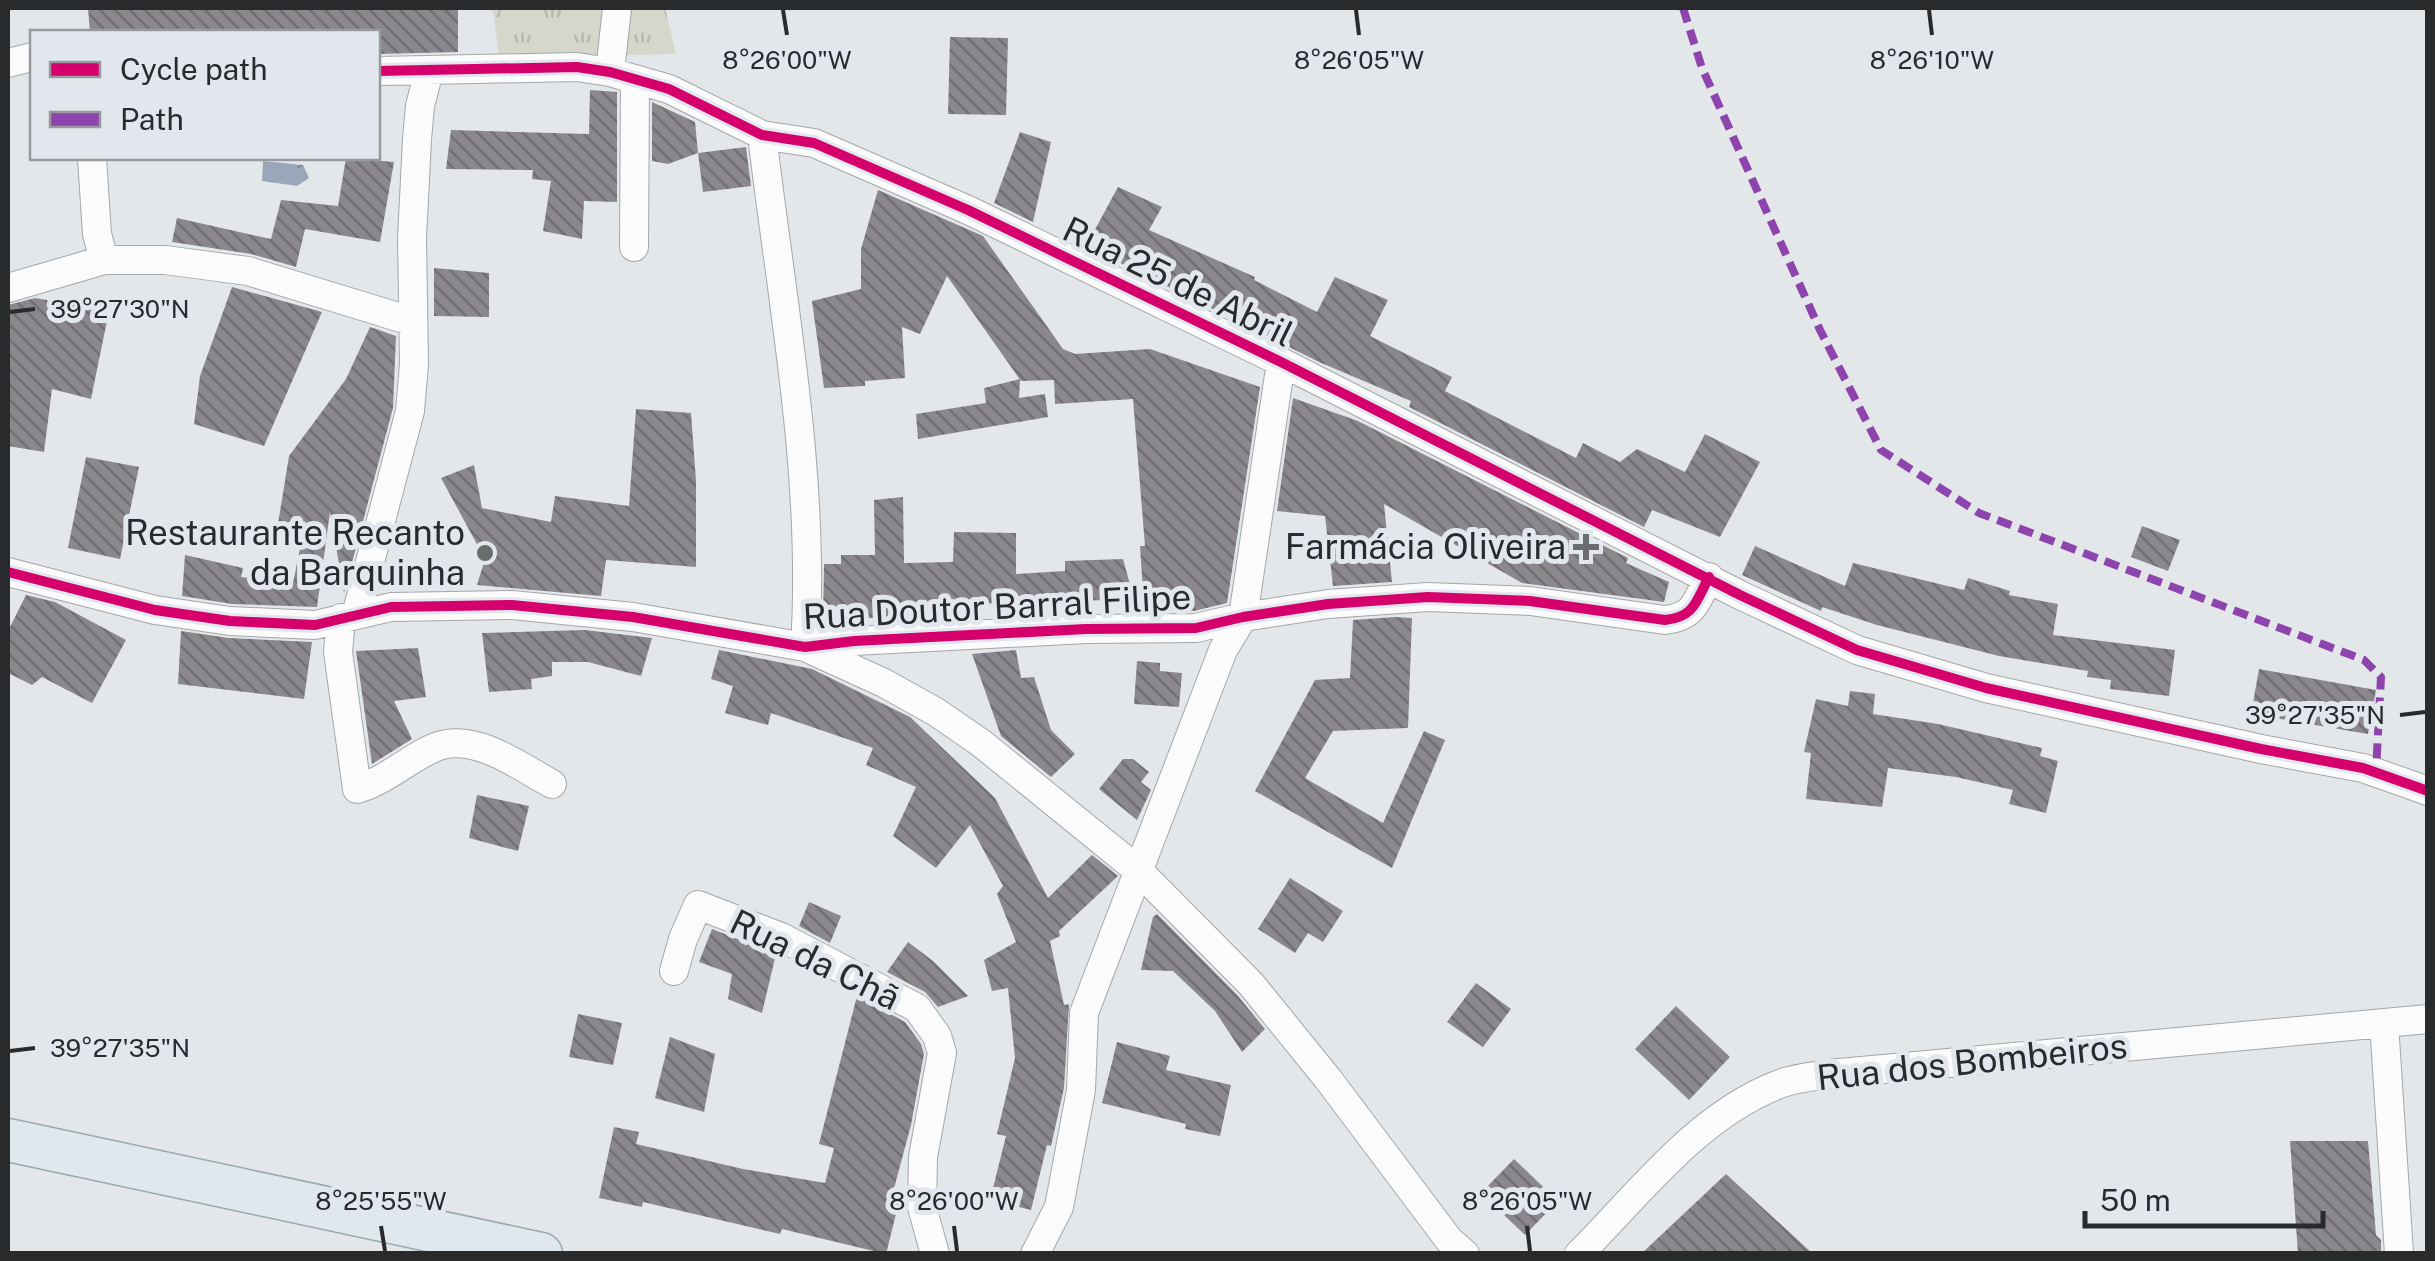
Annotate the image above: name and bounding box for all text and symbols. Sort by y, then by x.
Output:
legend [30,30,380,160]
text: 8°26'00"W [722,45,852,75]
text: 8°26'05"W [1294,45,1424,75]
text: 8°26'10"W [1870,45,1994,75]
text: Cycle path [120,51,268,87]
text: Path [120,101,184,137]
street label: Rua 25 de Abril [1057,208,1300,355]
text: 39°27'30"N [50,294,190,324]
place label: Restaurante Recanto da Barquinha [125,512,465,593]
place label: Farmácia Oliveira [1285,526,1566,567]
marker: Farmácia Oliveira [1575,536,1597,558]
marker: Restaurante Recanto da Barquinha [474,542,496,564]
street label: Rua Doutor Barral Filipe [802,576,1192,637]
text: 39°27'35"N [2245,700,2385,730]
street label: Rua da Chã [724,901,907,1018]
street label: Rua dos Bombeiros [1815,1025,2129,1098]
text: 39°27'35"N [50,1033,190,1063]
scale bar [2085,1166,2322,1228]
text: 50 m [2100,1182,2171,1218]
text: 8°25'55"W [315,1186,447,1216]
text: 8°26'00"W [889,1186,1019,1216]
text: 8°26'05"W [1462,1186,1592,1216]

